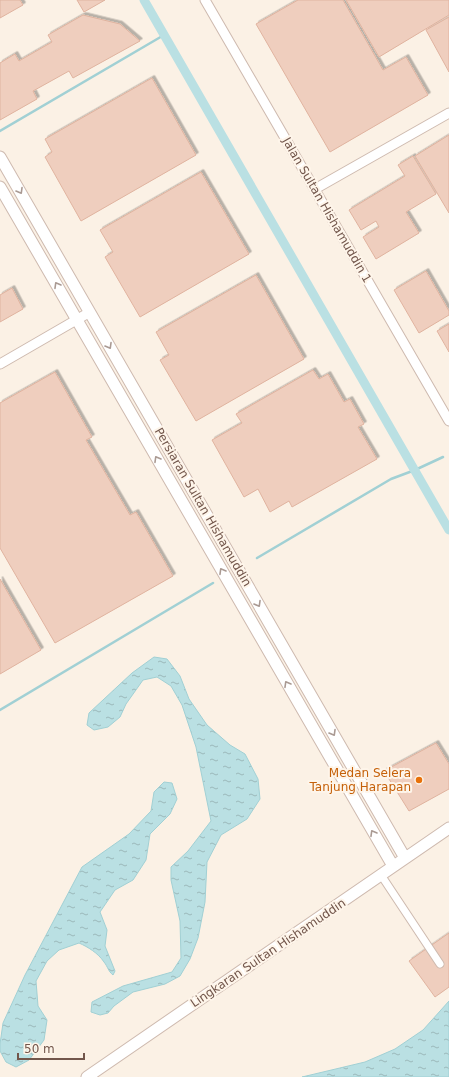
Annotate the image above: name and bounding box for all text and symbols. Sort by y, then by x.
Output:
street label: Jalan Sultan Hishamuddin 1 [279,134,374,285]
one-way arrow [15,187,22,194]
one-way arrow [54,282,61,289]
one-way arrow [105,342,112,349]
street label: Persiaran Sultan Hishamuddin [152,425,254,589]
one-way arrow [154,456,161,463]
one-way arrow [220,568,227,575]
one-way arrow [254,600,261,607]
one-way arrow [285,681,292,688]
one-way arrow [329,729,336,736]
place label: Medan Selera Tanjung Harapan [308,766,411,794]
marker: Medan Selera Tanjung Harapan [414,775,424,785]
one-way arrow [371,830,378,837]
street label: Lingkaran Sultan Hishamuddin [188,896,348,1010]
scale bar [18,1035,84,1061]
text: 50 m [24,1042,55,1056]

